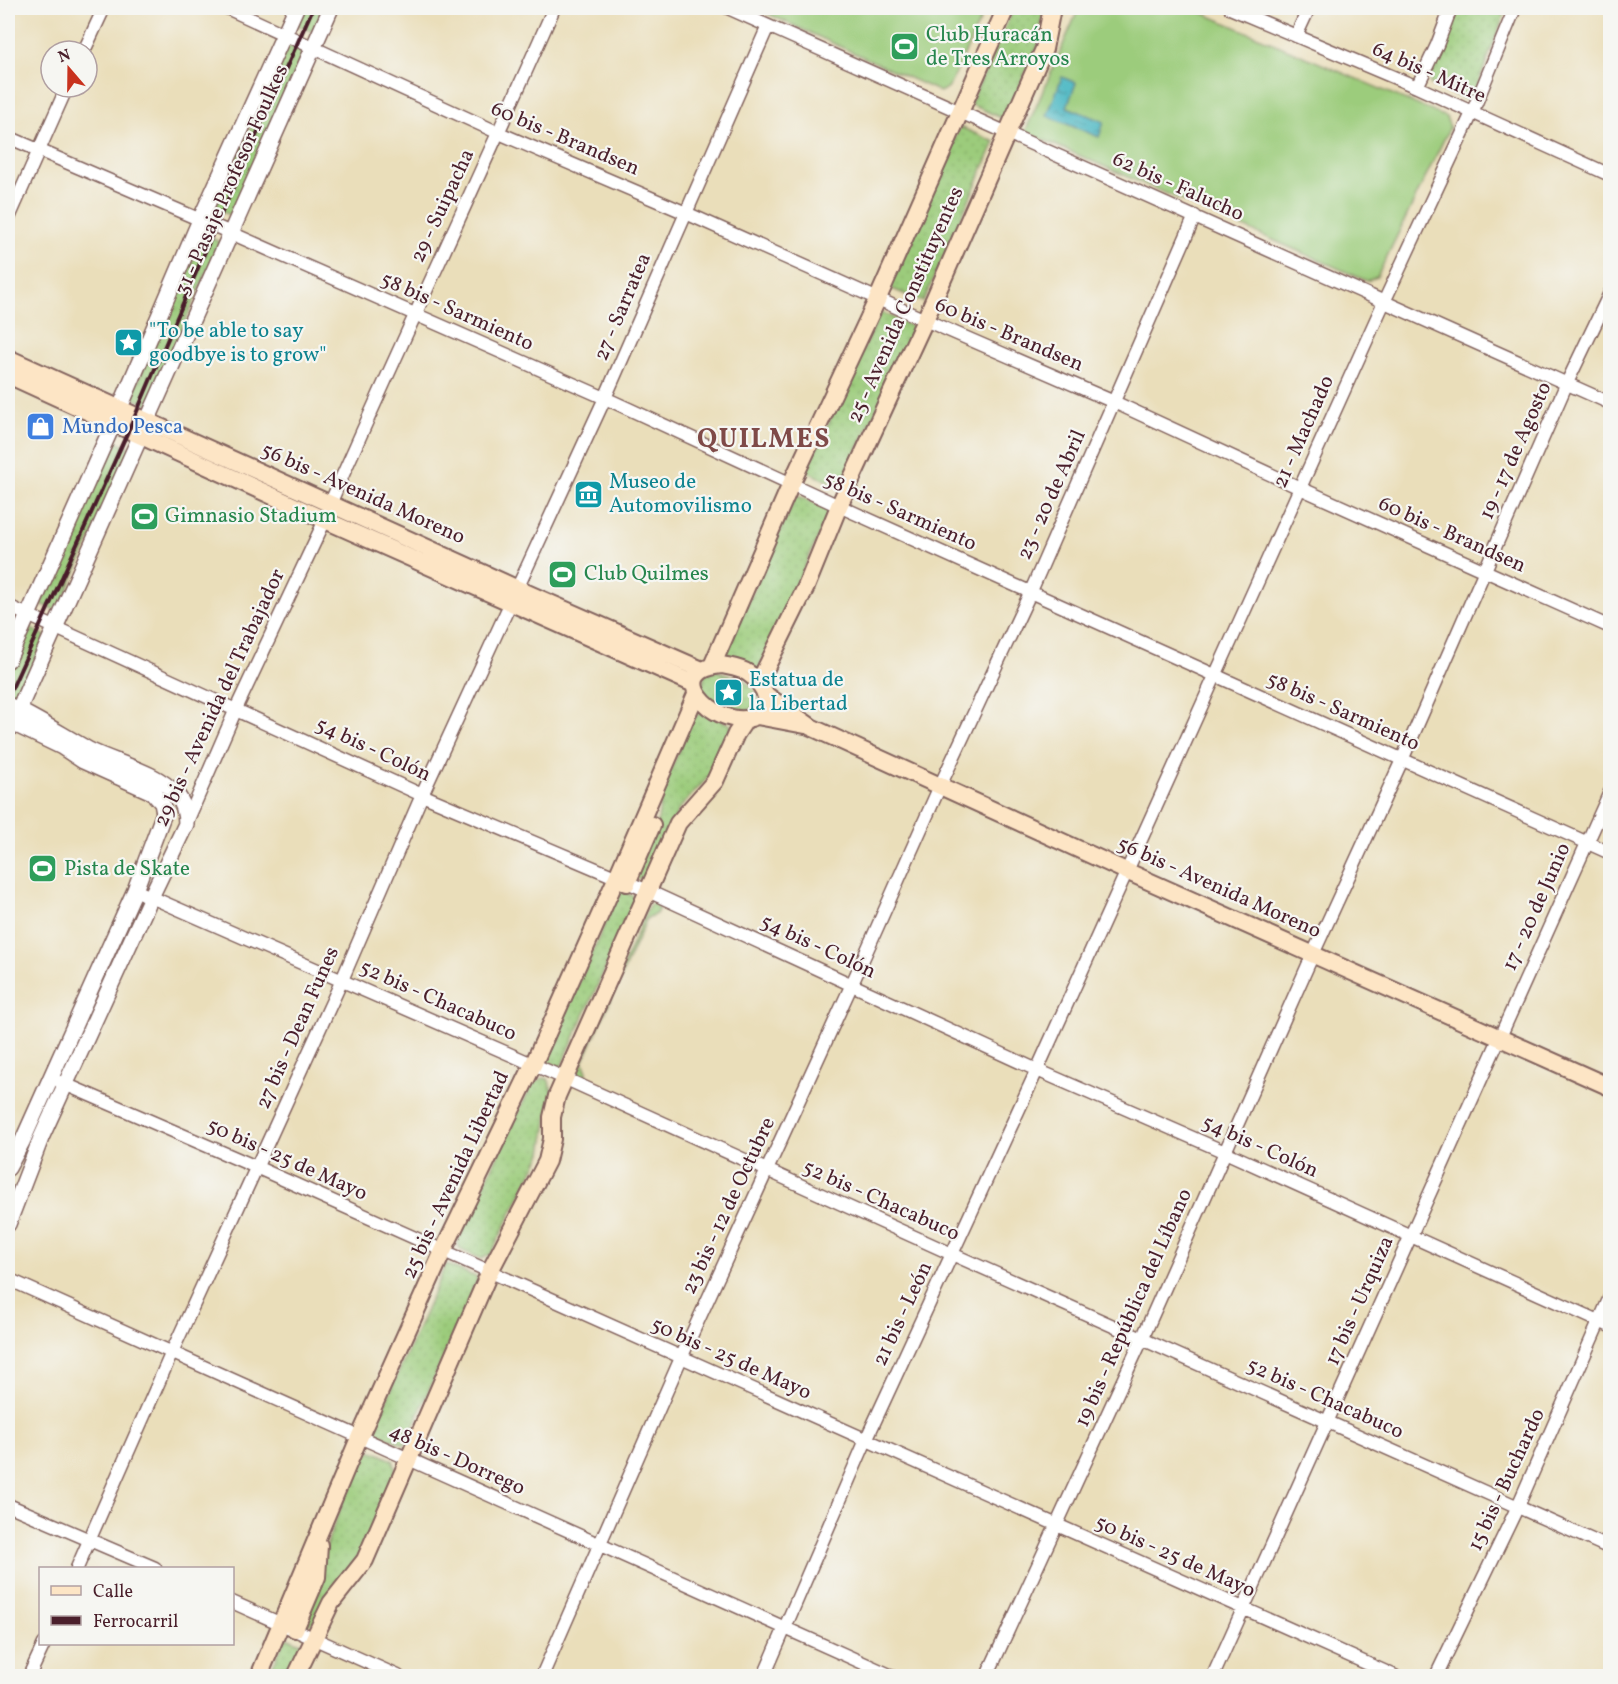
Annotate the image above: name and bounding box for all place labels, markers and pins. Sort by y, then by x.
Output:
place label: Club Huracán de Tres Arroyos [926,21,1069,74]
sports icon: Club Huracán de Tres Arroyos [889,31,921,63]
place label: "To be able to say goodbye is to grow" [149,317,327,370]
place icon: "To be able to say goodbye is to grow" [112,327,144,359]
shop icon: Mundo Pesca [25,411,57,443]
place label: Mundo Pesca [62,413,183,442]
place label: Museo de Automovilismo [609,468,752,521]
museum icon: Museo de Automovilismo [572,478,604,510]
sports icon: Gimnasio Stadium [128,500,160,532]
place label: Gimnasio Stadium [165,502,337,531]
sports icon: Club Quilmes [547,558,579,590]
place label: Club Quilmes [584,560,709,589]
place label: Estatua de la Libertad [749,666,848,719]
place icon: Estatua de la Libertad [712,676,744,708]
sports icon: Pista de Skate [27,853,59,885]
place label: Pista de Skate [64,855,190,884]

